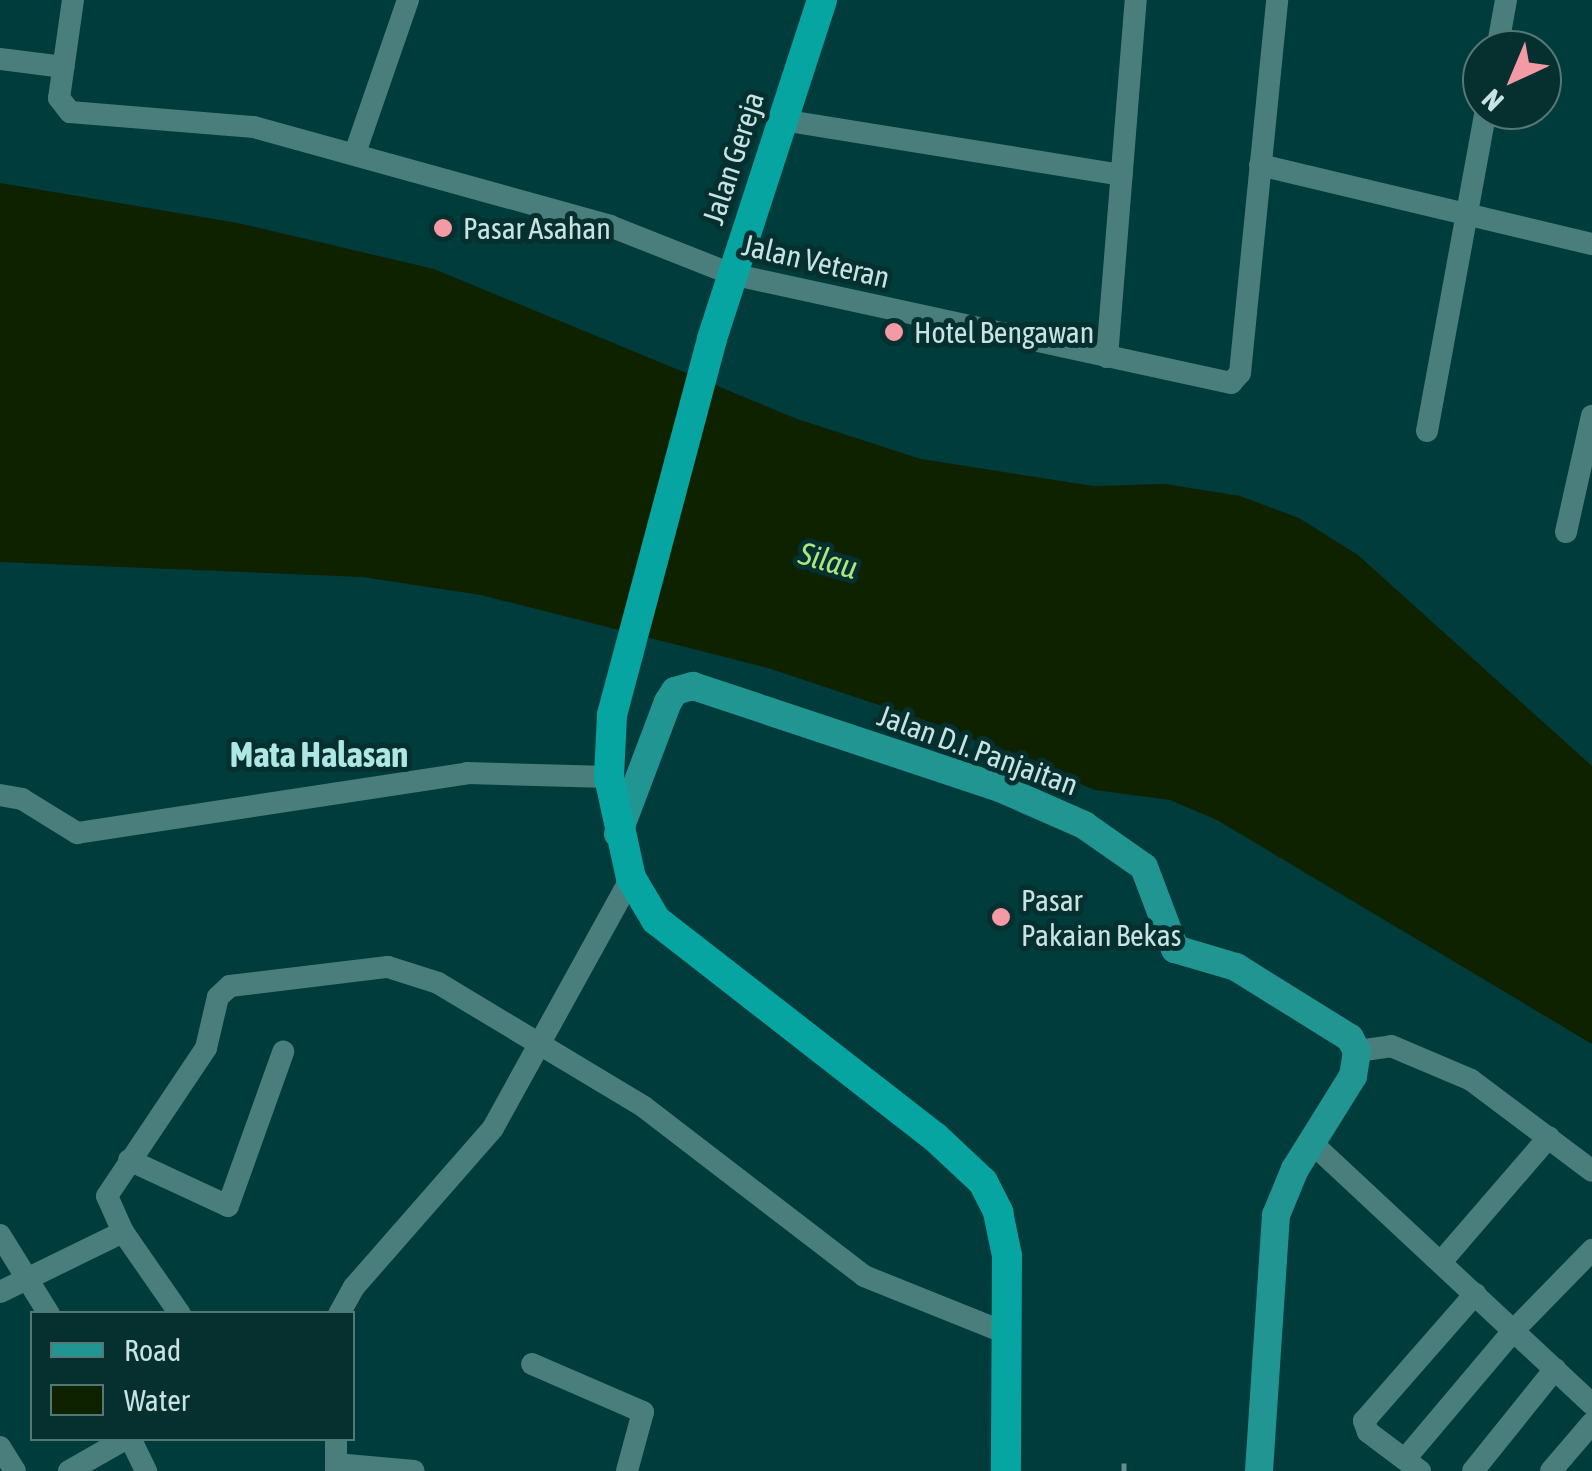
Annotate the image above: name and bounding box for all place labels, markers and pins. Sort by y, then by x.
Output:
place label: Pasar Asahan [463,210,611,246]
marker: Pasar Asahan [432,217,454,239]
place label: Hotel Bengawan [914,314,1094,350]
marker: Hotel Bengawan [883,321,905,343]
place label: Pasar Pakaian Bekas [1021,882,1181,952]
marker: Pasar Pakaian Bekas [990,906,1012,928]

